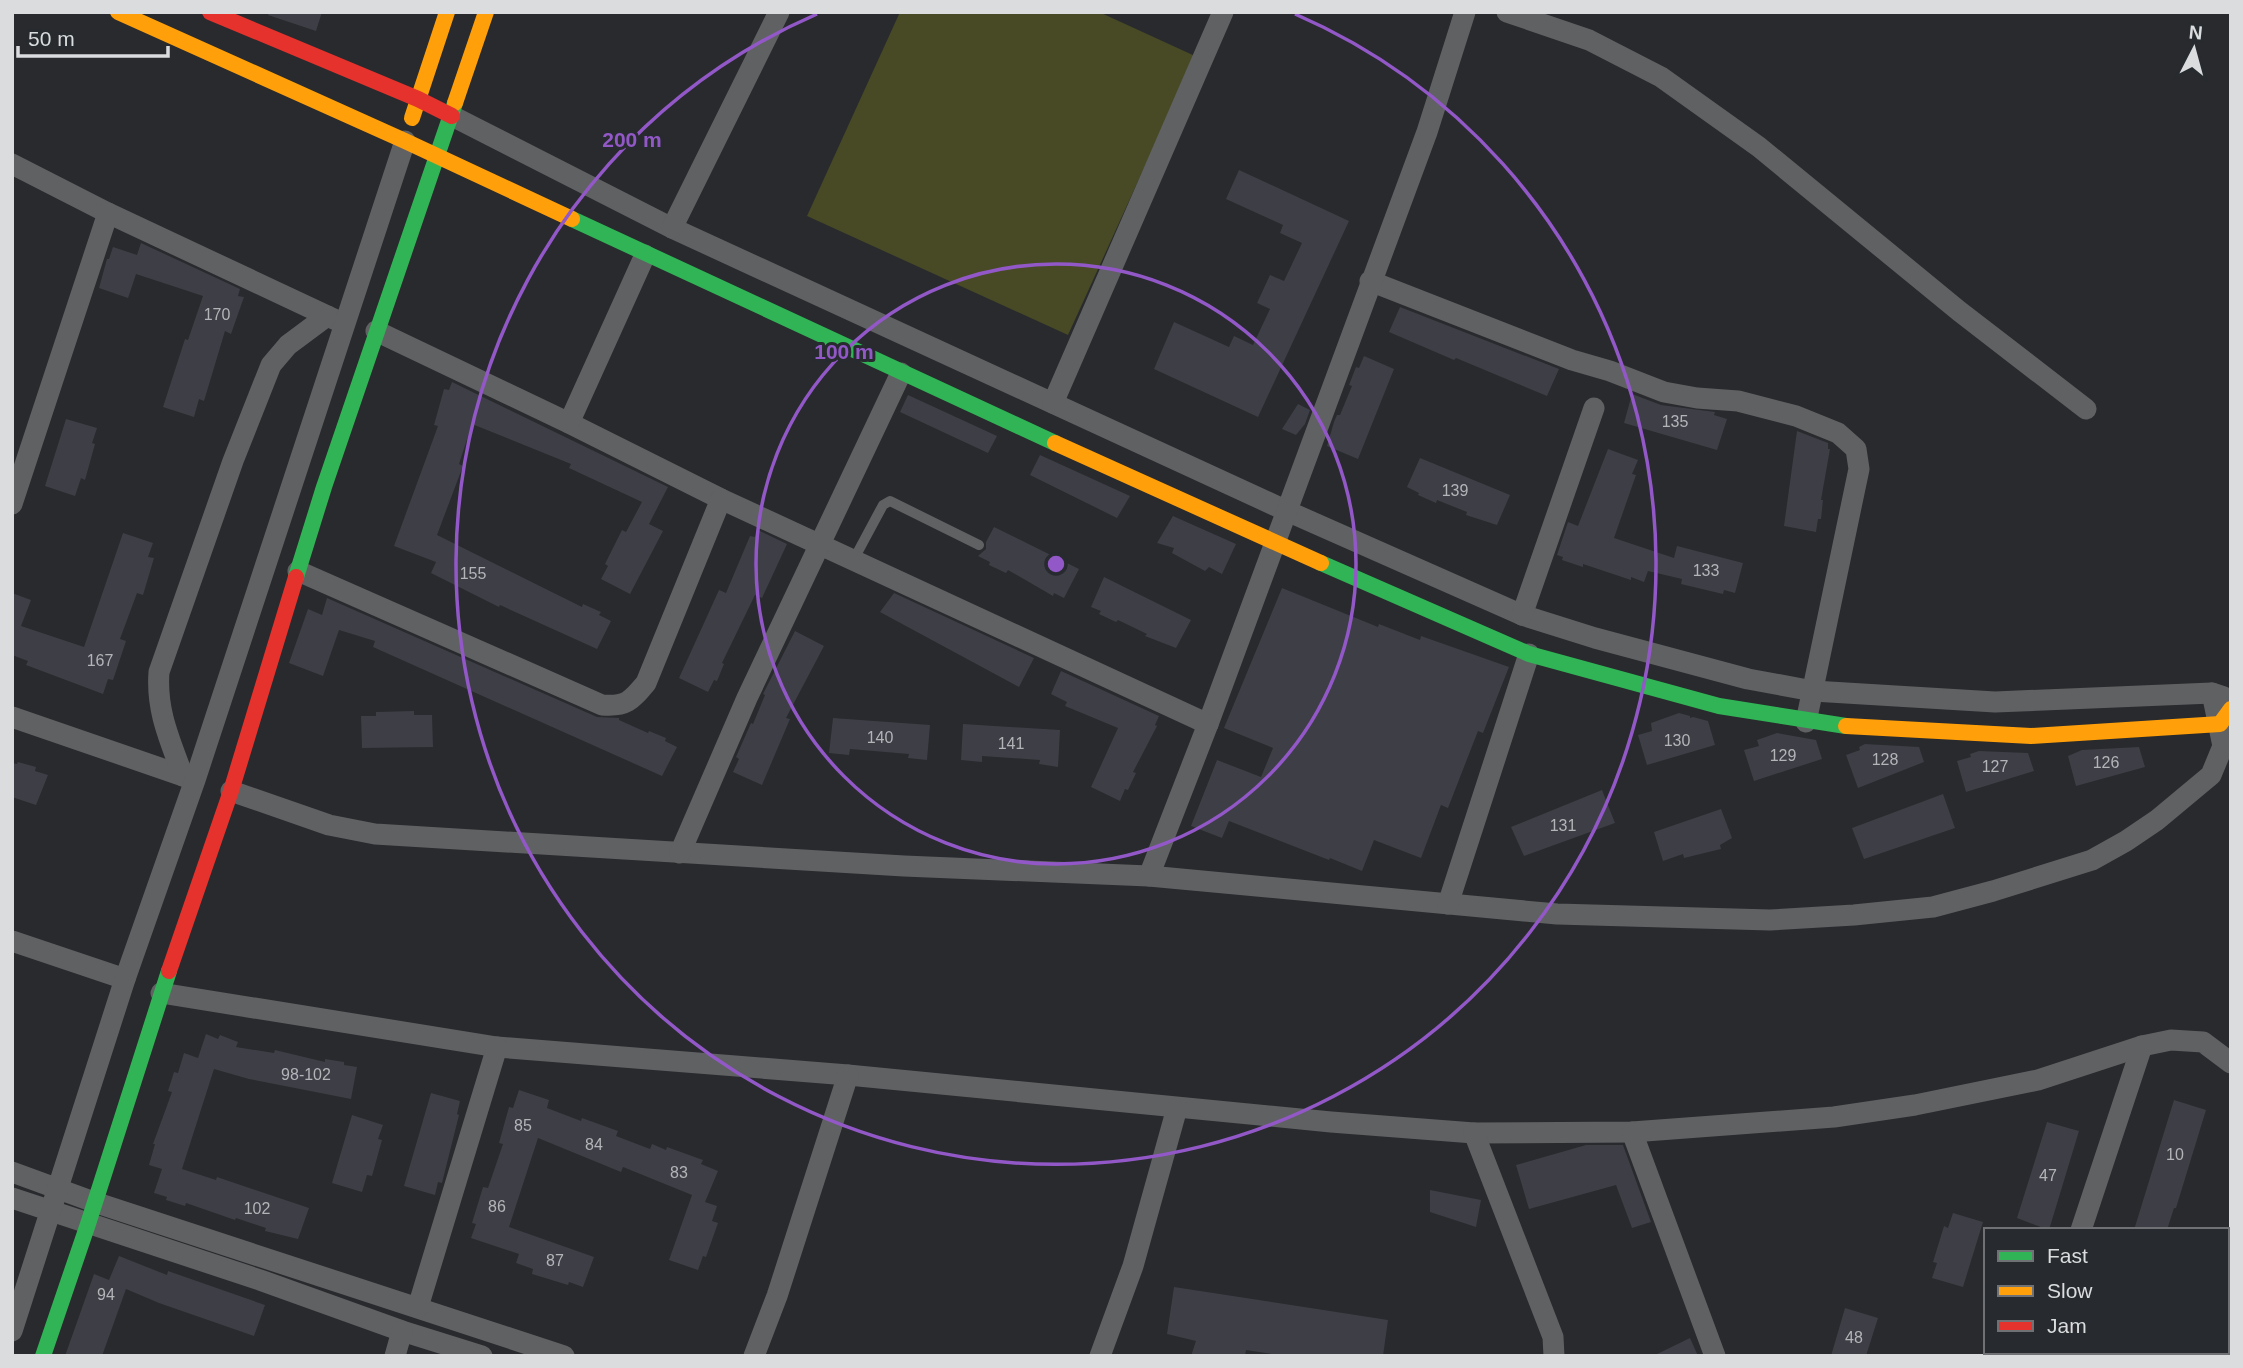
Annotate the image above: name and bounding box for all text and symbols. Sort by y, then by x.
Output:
scale bar [18,14,168,58]
north arrow [2159,14,2229,84]
text: N [2188,21,2204,44]
text: 50 m [28,27,75,50]
text: 200 m [602,128,662,151]
house number: 170 [204,306,230,323]
text: 100 m [814,340,874,363]
house number: 135 [1662,413,1688,430]
house number: 139 [1442,482,1468,499]
centre of rings [1044,552,1068,576]
house number: 133 [1693,562,1719,579]
house number: 155 [460,565,486,582]
house number: 167 [87,652,113,669]
house number: 140 [867,729,893,746]
house number: 130 [1664,732,1690,749]
house number: 141 [998,735,1024,752]
house number: 129 [1770,747,1796,764]
house number: 128 [1872,751,1898,768]
house number: 126 [2093,754,2119,771]
house number: 127 [1982,758,2008,775]
house number: 131 [1550,817,1576,834]
house number: 98-102 [281,1066,331,1083]
house number: 85 [514,1117,532,1134]
house number: 84 [585,1136,603,1153]
house number: 10 [2166,1146,2184,1163]
house number: 83 [670,1164,688,1181]
house number: 47 [2039,1167,2057,1184]
house number: 86 [488,1198,506,1215]
house number: 102 [244,1200,270,1217]
legend [1984,1228,2229,1354]
text: Fast [2047,1244,2088,1267]
house number: 87 [546,1252,564,1269]
text: Slow [2047,1279,2093,1302]
house number: 94 [97,1286,115,1303]
text: Jam [2047,1314,2087,1337]
house number: 48 [1845,1329,1863,1346]

